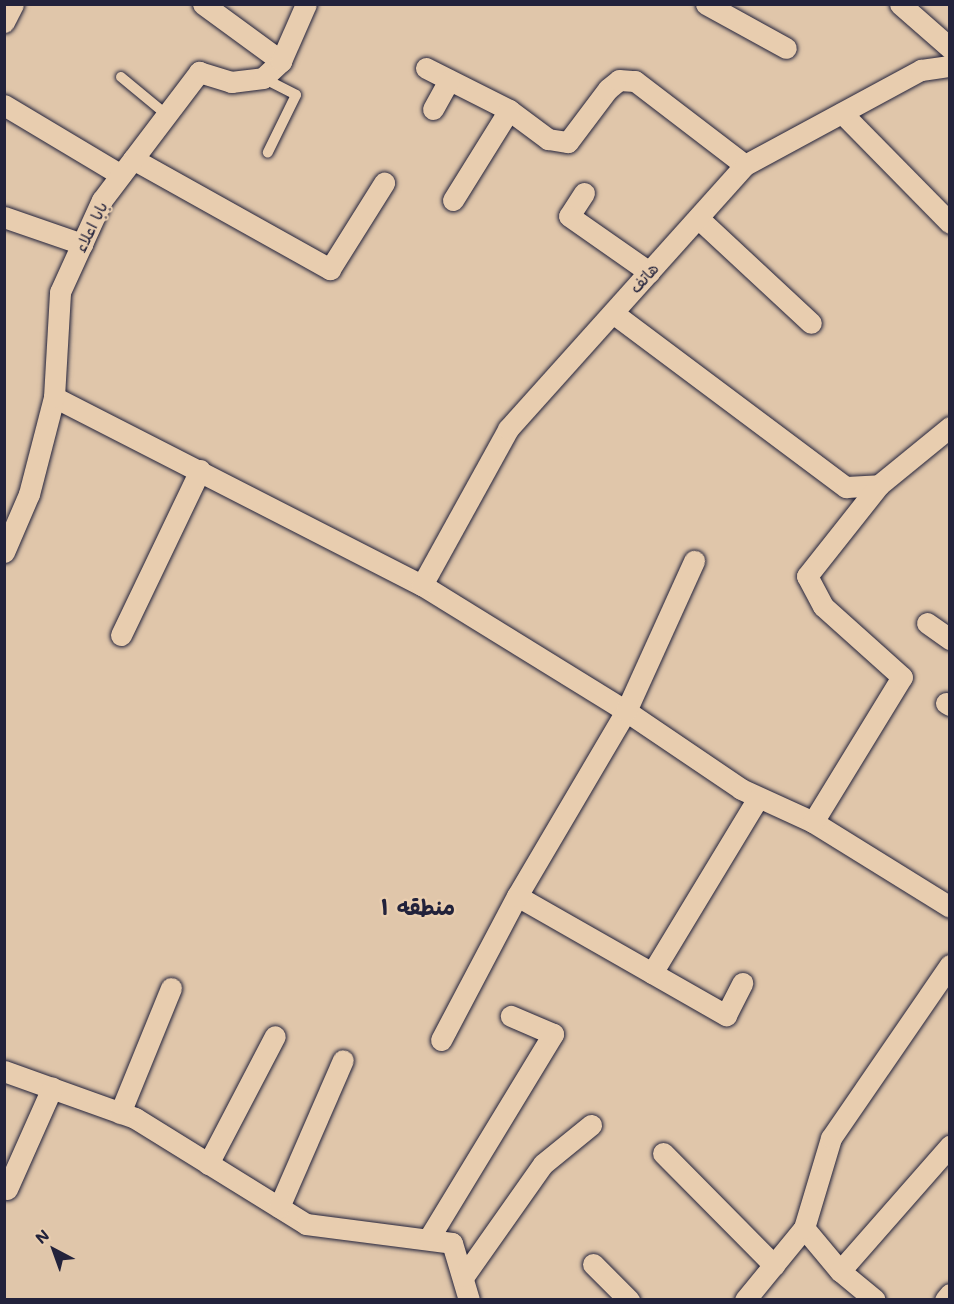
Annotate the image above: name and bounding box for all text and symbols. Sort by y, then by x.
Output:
street label: بابا اعلاء [71,198,111,256]
street label: هاتف [626,259,662,297]
district label: منطقه ۱ [381,894,455,920]
north arrow [24,1220,84,1280]
text: N [30,1224,53,1248]

